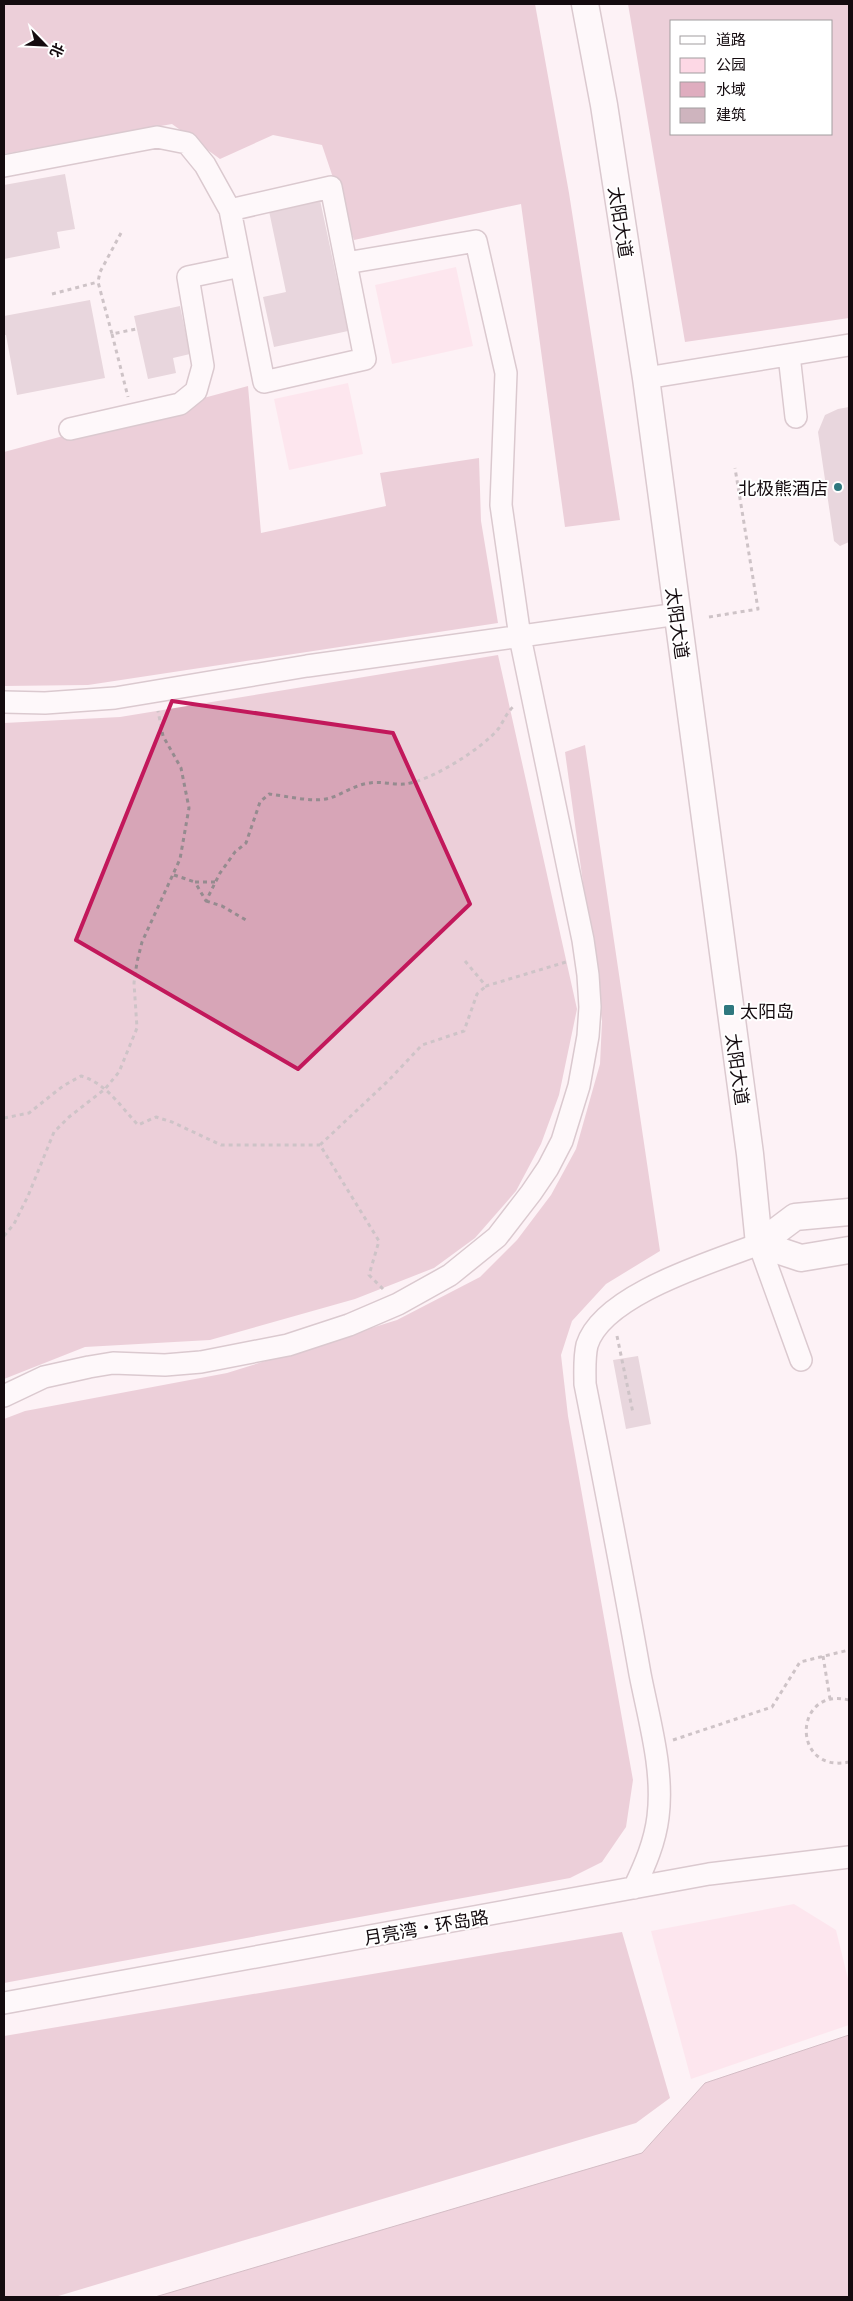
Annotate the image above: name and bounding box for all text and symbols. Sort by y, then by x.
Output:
north arrow [20,20,70,70]
legend [670,20,833,135]
text: 道路 [716,28,746,49]
text: 北 [46,40,70,61]
text: 公园 [716,53,746,74]
text: 水域 [716,78,746,99]
text: 建筑 [716,103,746,124]
street label: 太阳大道 [604,184,640,260]
place label: 北极熊酒店 [738,474,828,500]
marker: 北极熊酒店 [832,481,844,493]
street label: 太阳大道 [661,586,697,660]
place label: 太阳岛 [740,997,794,1023]
marker: 太阳岛 [722,1003,736,1017]
street label: 太阳大道 [721,1032,757,1106]
street label: 月亮湾·环岛路 [362,1902,490,1950]

